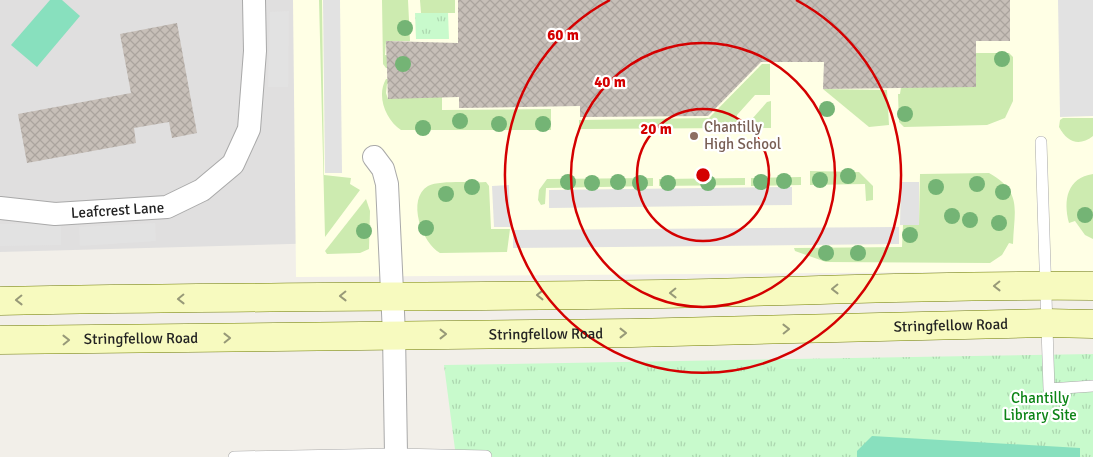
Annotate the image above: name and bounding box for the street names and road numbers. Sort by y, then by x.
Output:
street label: Leafcrest Lane [70,198,165,222]
street label: Stringfellow Road [893,315,1008,336]
street label: Stringfellow Road [489,324,603,344]
street label: Stringfellow Road [84,329,198,348]

